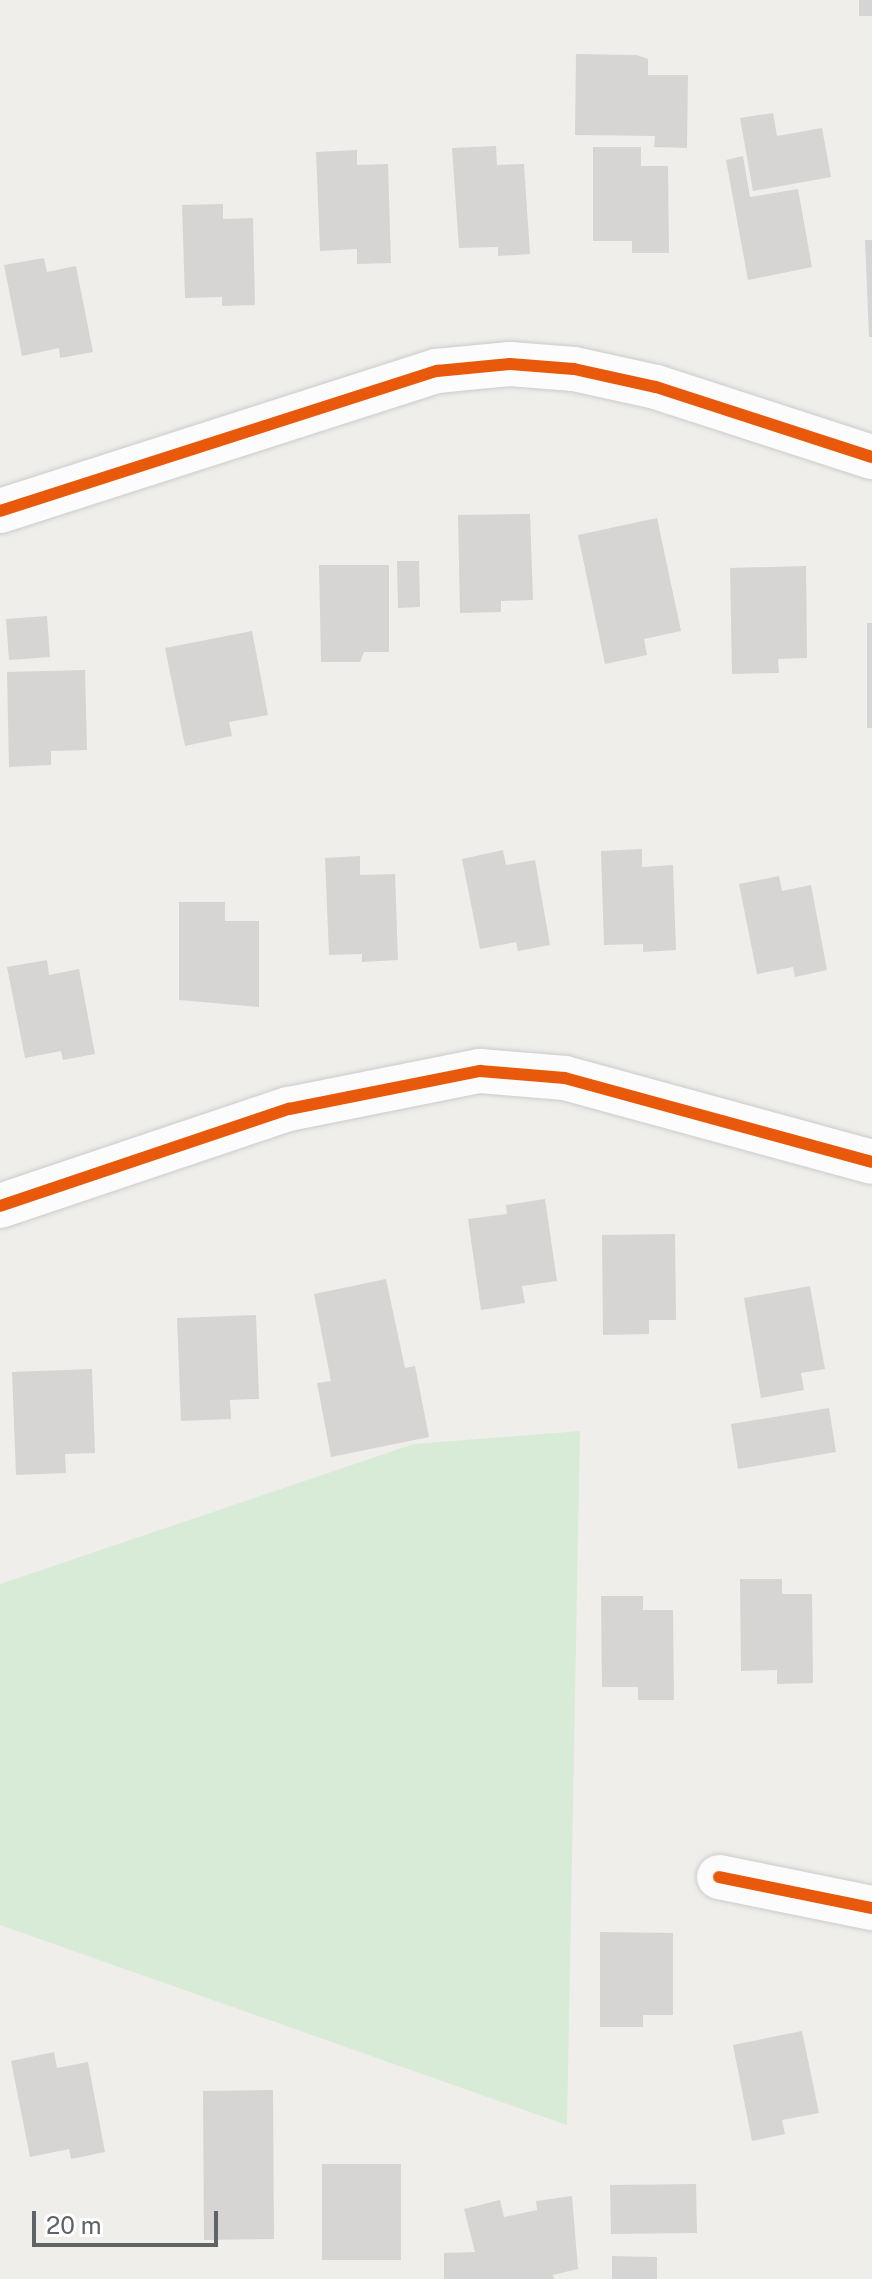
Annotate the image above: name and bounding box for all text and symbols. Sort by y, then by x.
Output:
scale bar [36,2195,222,2245]
text: 20 m [46,2211,102,2239]

